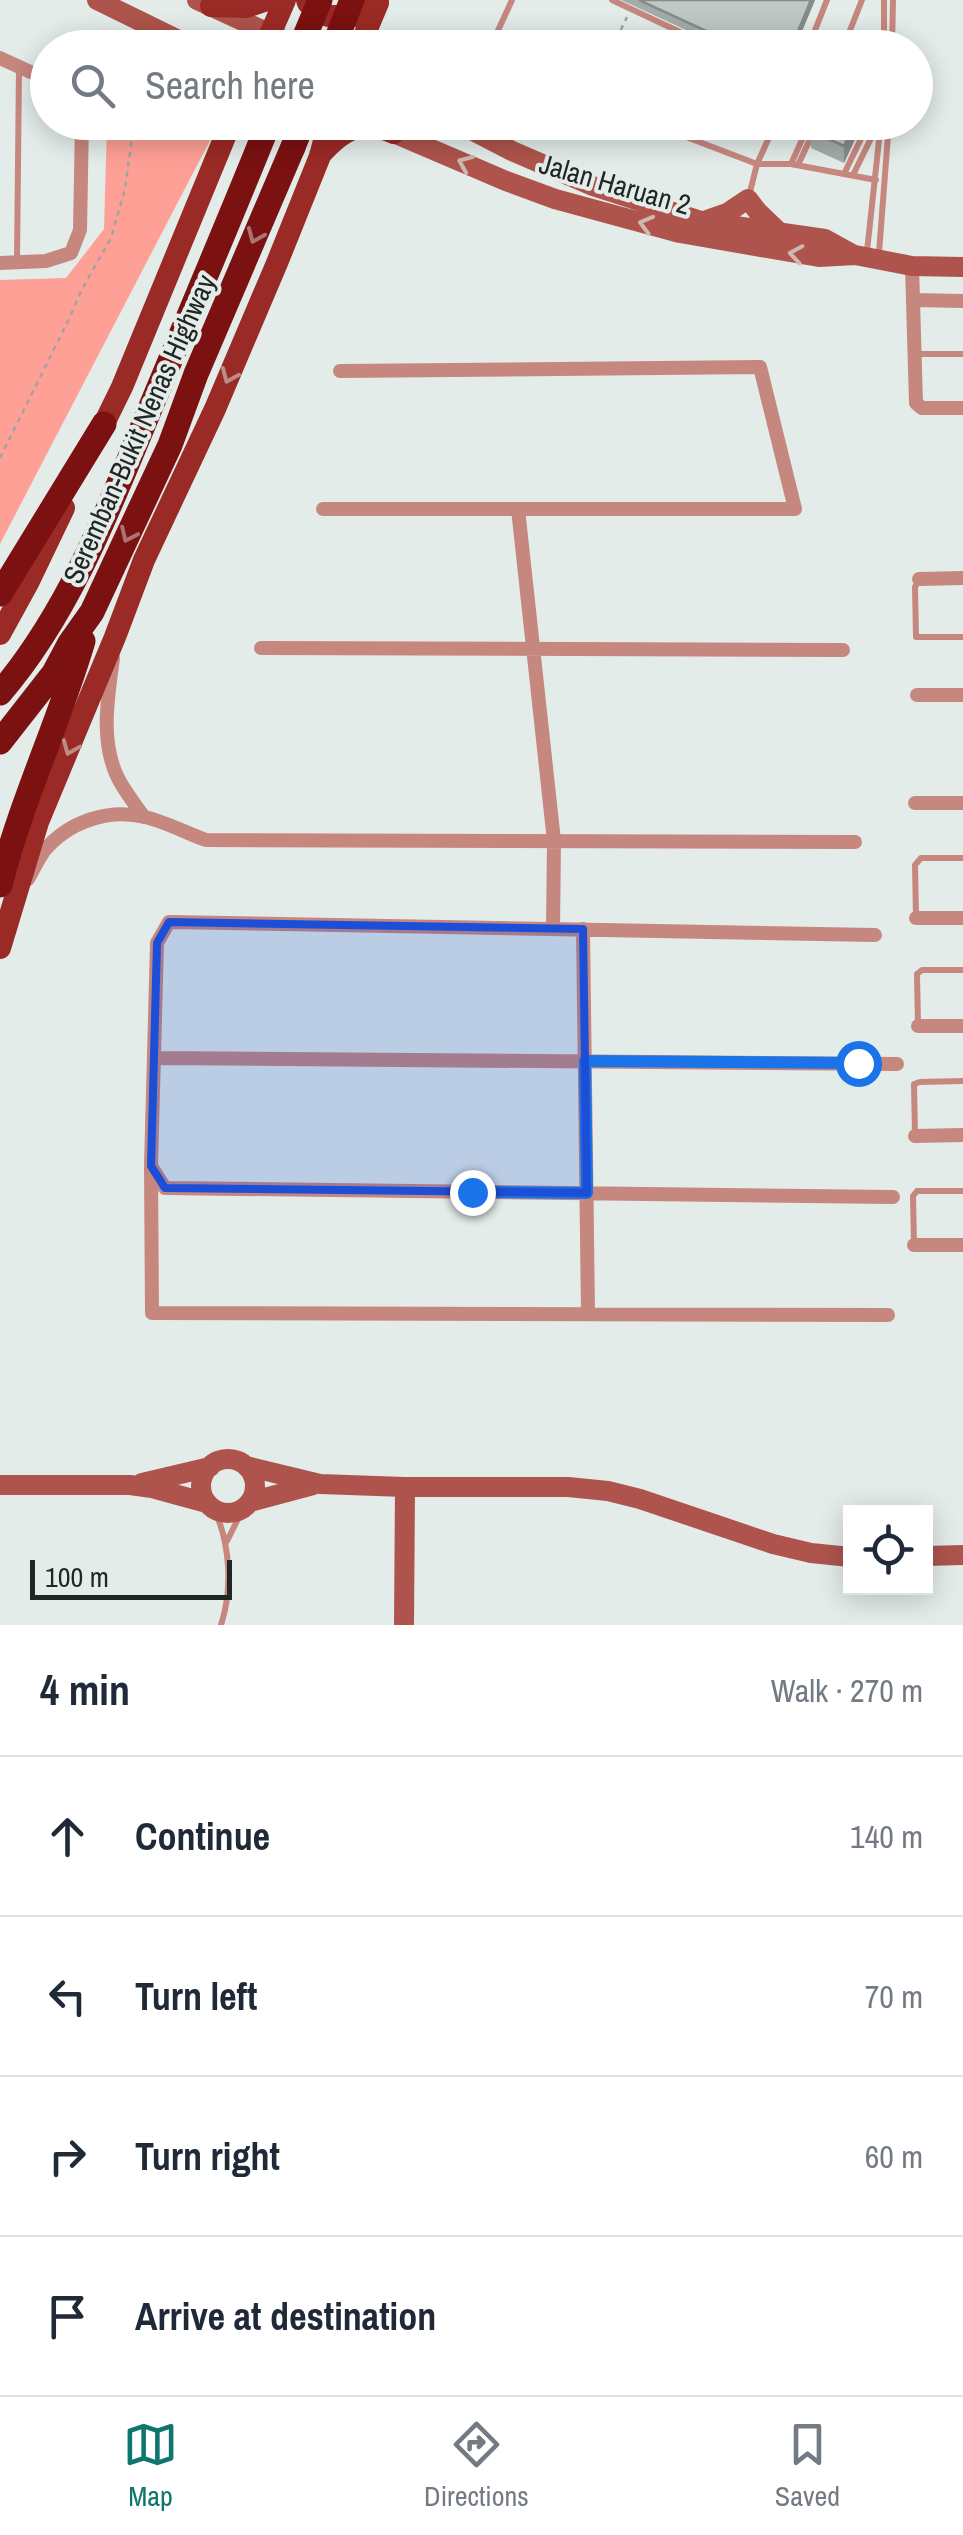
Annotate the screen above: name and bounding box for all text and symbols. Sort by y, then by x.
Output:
search box [30,30,933,140]
icon: search [65,58,120,113]
text: Search here [145,60,315,111]
street label: Jalan Haruan 2 [535,144,695,224]
one-way arrow [457,155,475,175]
one-way arrow [638,215,655,236]
one-way arrow [247,226,267,244]
one-way arrow [788,244,805,265]
street label: Seremban-Bukit Nenas Highway [54,268,225,589]
one-way arrow [221,365,241,383]
one-way arrow [120,525,140,543]
one-way arrow [61,738,81,756]
route start [836,1041,882,1087]
route end [450,1170,496,1216]
map controls [843,1505,933,1595]
button: locate [843,1505,933,1595]
scale bar [30,1555,232,1600]
text: 100 m [45,1558,109,1596]
text: 4 min [40,1662,130,1718]
text: Walk · 270 m [771,1669,923,1712]
icon: ahead [40,1809,95,1864]
text: Continue [135,1811,270,1862]
text: 140 m [850,1815,923,1858]
icon: left [40,1969,95,2024]
text: Turn left [135,1971,257,2022]
text: 70 m [865,1975,923,2018]
icon: right [40,2129,95,2184]
text: Turn right [135,2131,280,2182]
text: 60 m [865,2135,923,2178]
icon: arrive [40,2289,95,2344]
text: Arrive at destination [135,2291,436,2342]
tab: Map [123,2417,178,2515]
tab: Directions [424,2417,529,2515]
tab: Saved [775,2417,840,2515]

